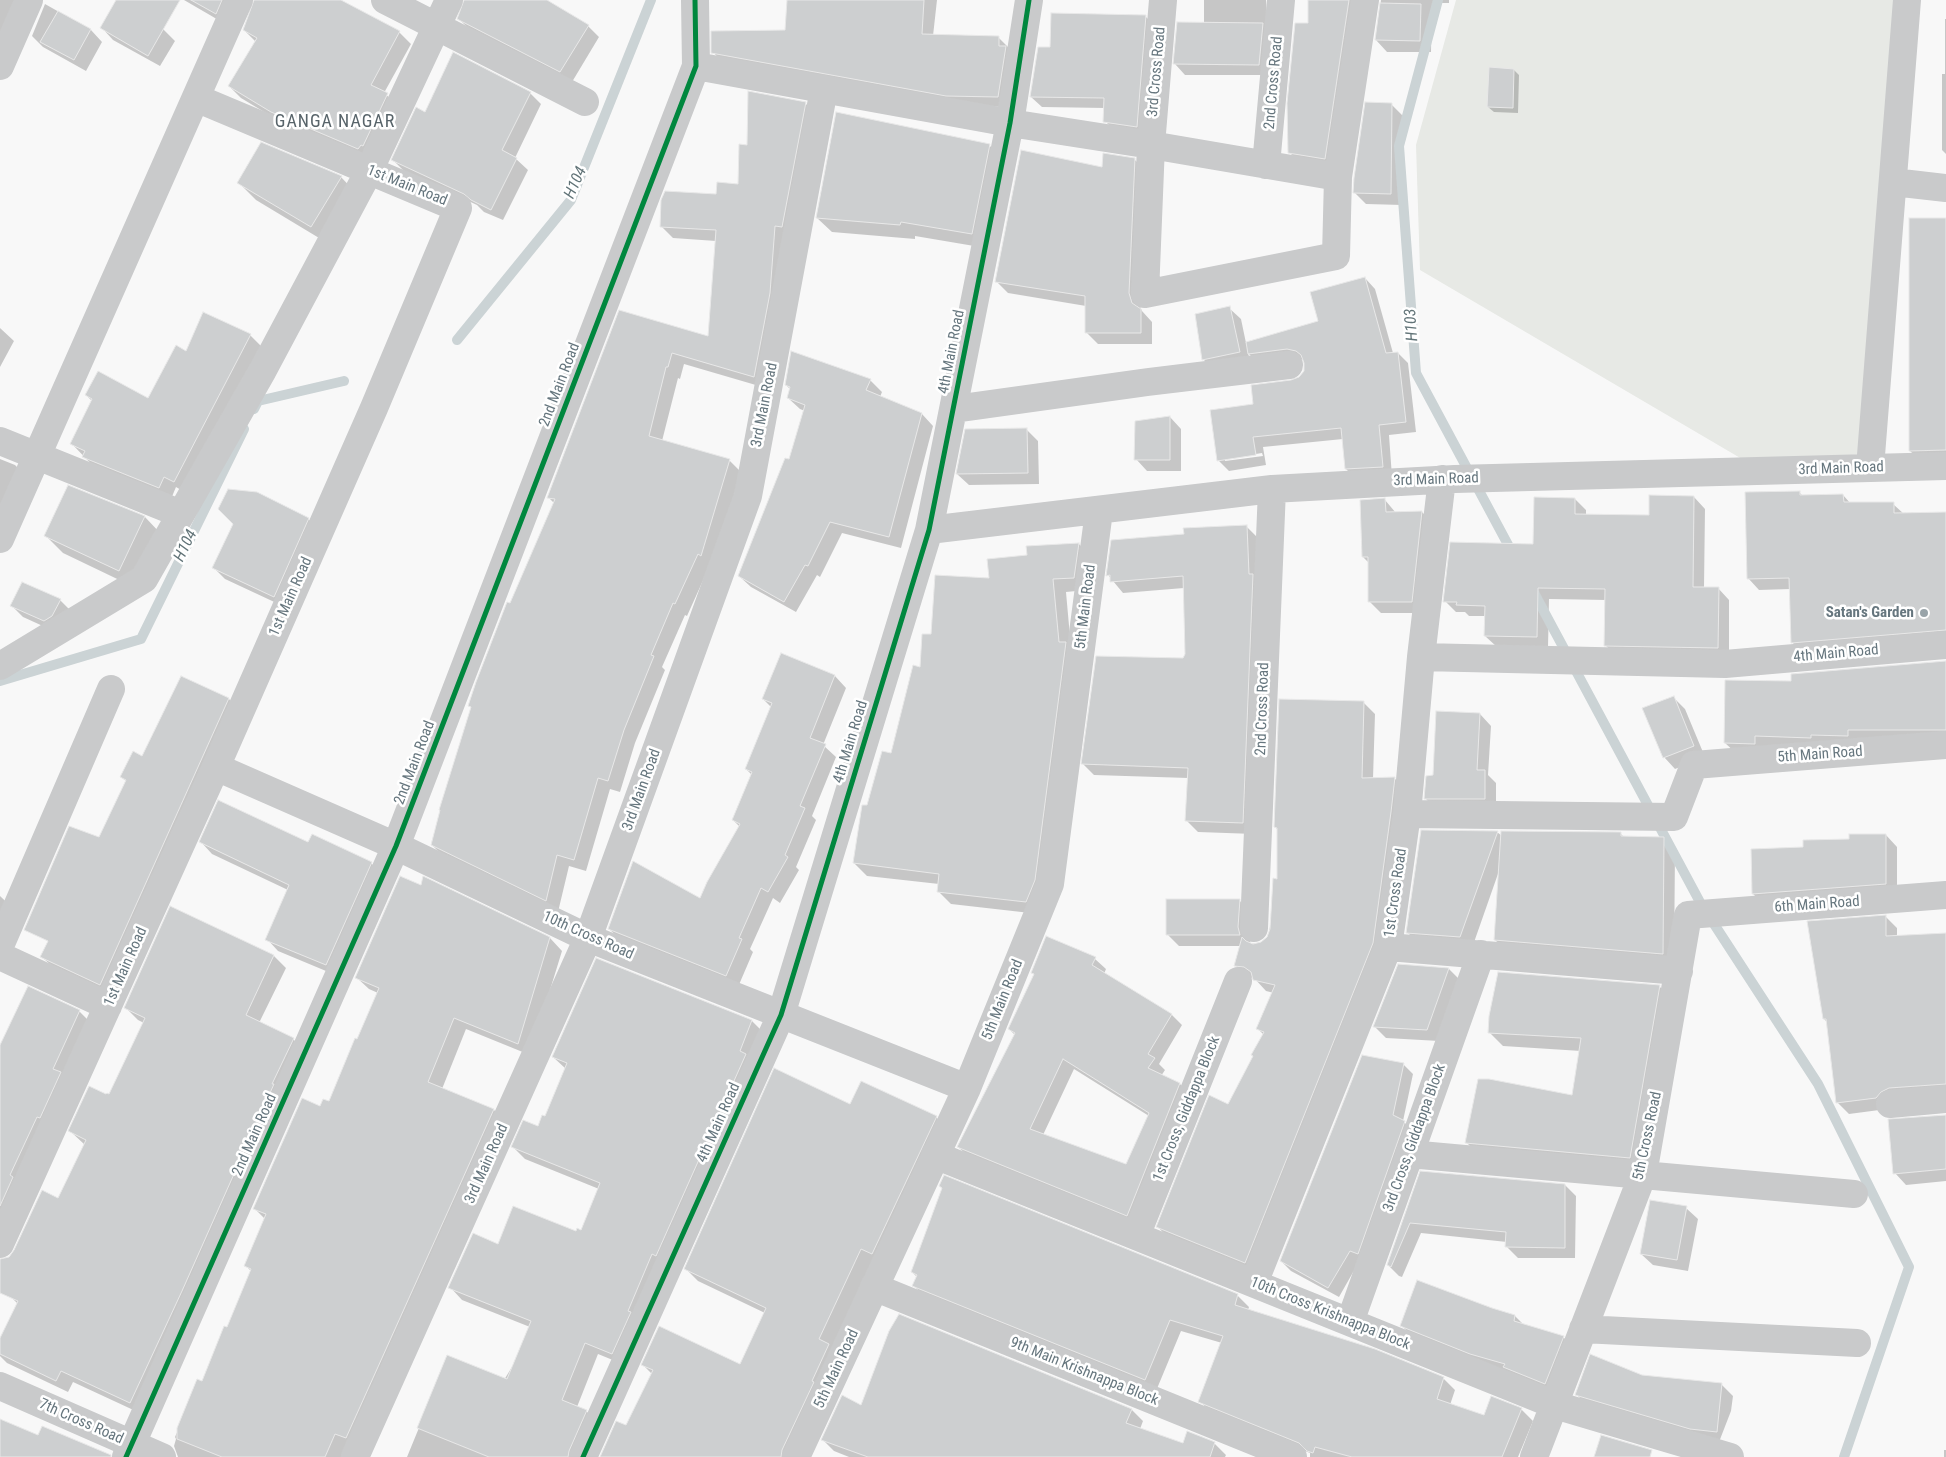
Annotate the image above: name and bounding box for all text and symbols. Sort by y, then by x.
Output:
street label: 3rd Cross Road [1144,26,1170,118]
street label: 2nd Cross Road [1261,36,1287,130]
district label: GANGA NAGAR [273,111,397,133]
street label: 1st Main Road [364,162,450,210]
water label: H104 [561,164,591,202]
street label: 4th Main Road [935,308,969,396]
water label: H103 [1401,308,1423,342]
street label: 2nd Main Road [536,341,584,429]
street label: 3rd Main Road [748,361,782,449]
street label: 3rd Main Road [1798,459,1884,479]
street label: 3rd Main Road [1393,470,1479,490]
water label: H104 [170,527,202,565]
street label: 1st Main Road [266,555,316,639]
street label: 5th Main Road [1072,564,1100,650]
place label: Satan's Garden [1826,604,1914,622]
marker: Satan's Garden [1918,607,1930,619]
street label: 4th Main Road [1793,641,1879,667]
street label: 2nd Cross Road [1252,662,1274,756]
street label: 4th Main Road [830,699,872,785]
street label: 2nd Main Road [391,719,439,807]
street label: 5th Main Road [1777,743,1863,767]
street label: 3rd Main Road [619,747,665,833]
street label: 1st Cross Road [1381,847,1411,939]
street label: 6th Main Road [1774,893,1860,917]
street label: 10th Cross Road [540,908,636,964]
street label: 1st Main Road [101,925,151,1009]
street label: 5th Main Road [979,957,1027,1043]
street label: 1st Cross, Giddappa Block [1150,1034,1224,1184]
street label: 3rd Cross, Giddappa Block [1380,1062,1450,1214]
street label: 4th Main Road [693,1080,745,1166]
street label: 5th Cross Road [1630,1090,1666,1182]
street label: 2nd Main Road [229,1091,281,1179]
street label: 3rd Main Road [461,1121,513,1207]
street label: 10th Cross Krishnappa Block [1248,1274,1412,1354]
street label: 5th Main Road [811,1327,863,1411]
street label: 9th Main Krishnappa Block [1007,1334,1161,1410]
street label: 7th Cross Road [36,1395,126,1449]

